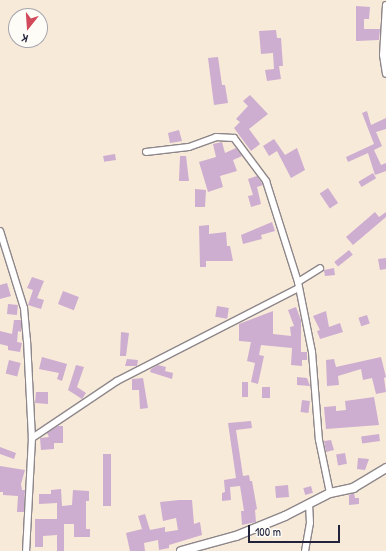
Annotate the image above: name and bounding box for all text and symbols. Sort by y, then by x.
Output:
north arrow [8,8,48,48]
text: K [20,31,30,46]
scale bar [250,517,342,543]
text: 100 m [255,523,281,540]

